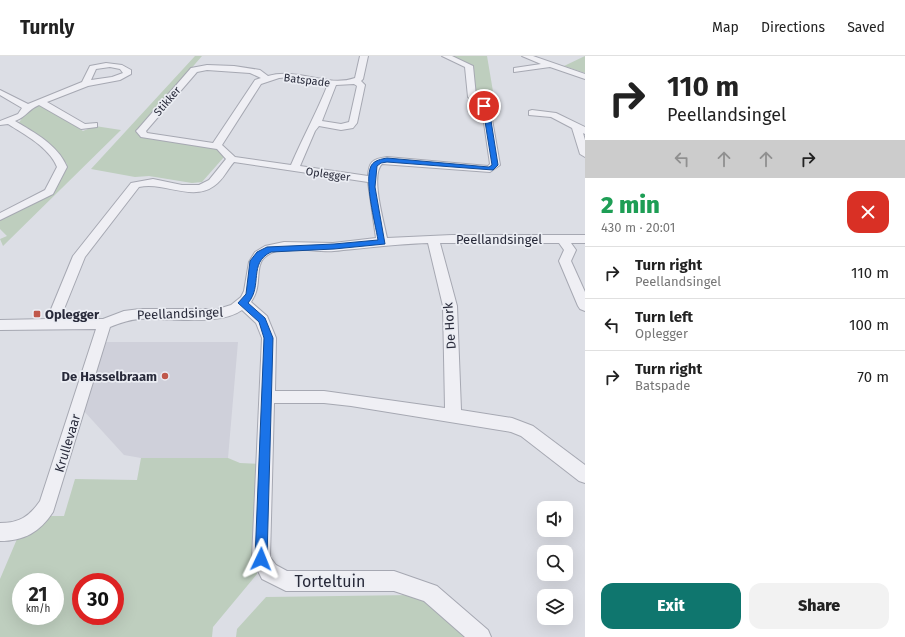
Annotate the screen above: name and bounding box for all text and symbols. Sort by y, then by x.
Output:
text: Turnly [20,16,74,39]
text: Map [712,19,739,36]
text: Directions [761,19,825,36]
text: Saved [847,19,885,36]
text: 110 m [667,70,739,103]
street label: Batspade [283,71,331,90]
icon: right [601,72,653,124]
street label: Stikker [151,83,184,119]
pin [467,89,501,123]
icon: arrive [473,95,495,117]
text: Peellandsingel [667,104,786,126]
icon: left [671,148,693,170]
icon: ahead [713,148,735,170]
icon: ahead [755,148,777,170]
icon: right [797,148,819,170]
street label: Oplegger [305,165,352,184]
text: 2 min [601,191,660,219]
button: close [847,191,889,233]
text: 430 m · 20:01 [601,220,675,235]
street label: Peellandsingel [456,232,542,247]
text: Turn right [635,256,702,274]
icon: right [601,262,623,284]
text: 110 m [851,264,889,282]
text: Peellandsingel [635,274,721,289]
street label: De Hork [440,302,459,350]
street label: Peellandsingel [137,304,224,322]
place label: Oplegger [45,307,100,322]
text: Turn left [635,308,693,326]
marker: Oplegger [32,309,42,319]
icon: left [601,314,623,336]
text: 100 m [849,316,889,334]
text: Oplegger [635,326,688,341]
text: Turn right [635,360,702,378]
icon: right [601,366,623,388]
text: 70 m [857,368,889,386]
place label: De Hasselbraam [61,369,157,384]
marker: De Hasselbraam [160,371,170,381]
text: Batspade [635,378,690,393]
street label: Krullevaar [52,412,83,474]
map controls [537,501,573,625]
button: sound [537,501,573,537]
position arrow [240,538,282,580]
button: search [537,545,573,581]
street label: Torteltuin [295,572,365,591]
speed limit sign: 30 [72,573,124,625]
text: 21 [28,582,48,606]
button: Exit [601,583,741,629]
button: Share [749,583,889,629]
button: layers [537,589,573,625]
text: km/h [26,603,50,615]

